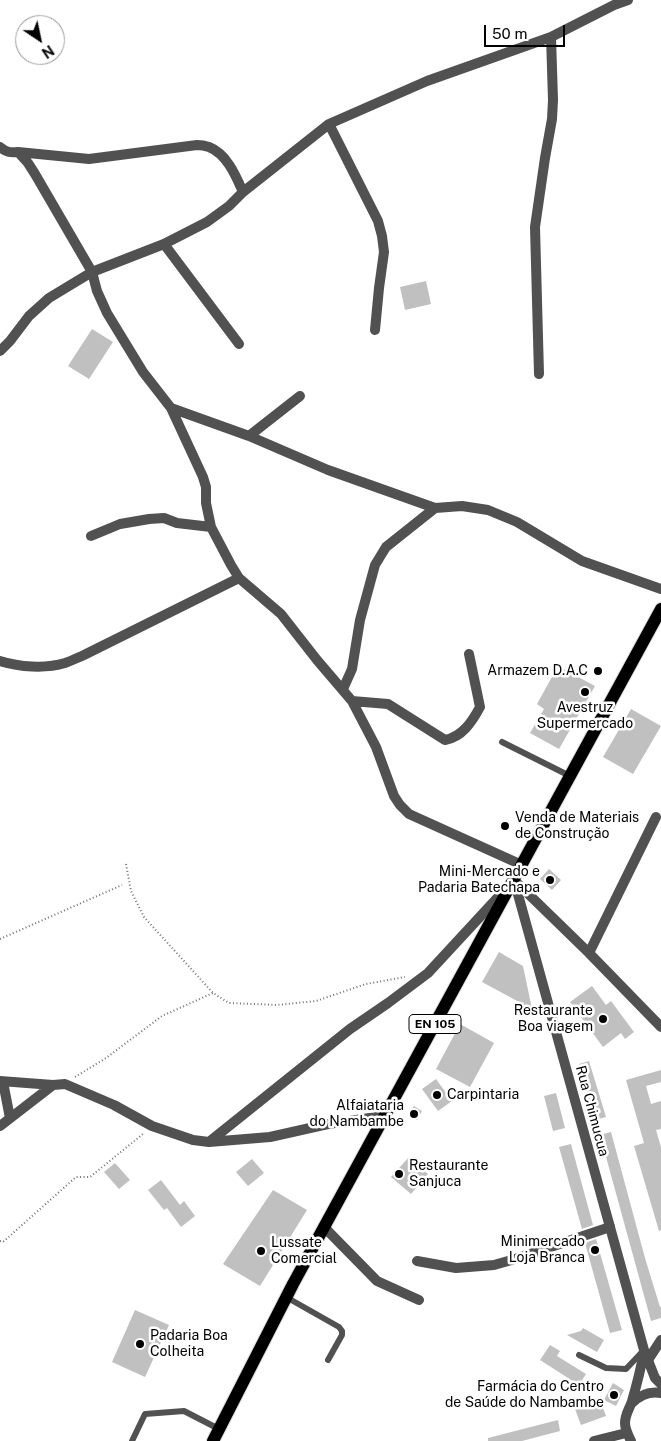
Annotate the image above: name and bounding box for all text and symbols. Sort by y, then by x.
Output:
north arrow [15,15,65,65]
scale bar [486,15,567,47]
text: 50 m [492,25,527,42]
text: N [39,42,57,61]
place label: Armazem D.A.C [487,663,588,679]
marker: Armazem D.A.C [592,665,604,677]
marker: Avestruz Supermercado [579,686,591,698]
place label: Avestruz Supermercado [537,700,633,732]
place label: Venda de Materiais de Construção [515,810,639,842]
marker: Venda de Materiais de Construção [499,820,511,832]
place label: Mini-Mercado e Padaria Batechapa [418,864,540,896]
marker: Mini-Mercado e Padaria Batechapa [544,874,556,886]
place label: Restaurante Boa viagem [514,1003,593,1036]
marker: Restaurante Boa viagem [597,1013,609,1025]
road number: EN 105 [409,1014,461,1034]
street label: Rua Chimucua [572,1064,612,1158]
place label: Carpintaria [447,1087,519,1103]
marker: Carpintaria [431,1089,443,1101]
place label: Alfaiataria do Nambambe [310,1098,404,1130]
marker: Alfaiataria do Nambambe [408,1108,420,1120]
place label: Restaurante Sanjuca [409,1158,488,1190]
marker: Restaurante Sanjuca [393,1168,405,1180]
place label: Minimercado Loja Branca [500,1234,585,1266]
place label: Lussate Comercial [271,1235,337,1268]
marker: Minimercado Loja Branca [589,1244,601,1256]
marker: Lussate Comercial [255,1245,267,1257]
place label: Padaria Boa Colheita [150,1328,228,1360]
marker: Padaria Boa Colheita [134,1338,146,1350]
place label: Farmácia do Centro de Saúde do Nambambe [445,1379,604,1411]
marker: Farmácia do Centro de Saúde do Nambambe [608,1389,620,1401]

